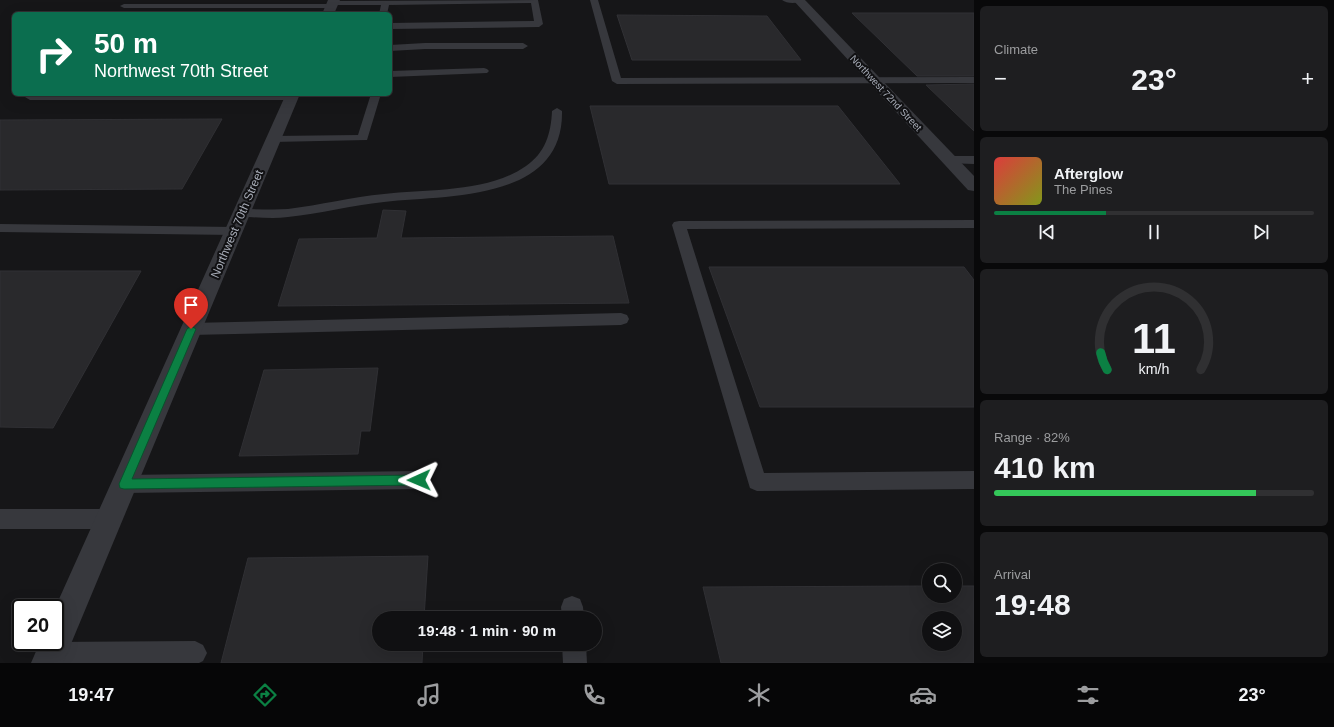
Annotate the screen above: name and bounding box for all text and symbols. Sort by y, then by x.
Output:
icon: right [28,28,80,80]
text: 50 m [94,28,158,59]
text: Climate [994,42,1038,57]
street label: Northwest 72nd Street [848,53,924,133]
text: Northwest 70th Street [94,61,268,81]
text: 23° [1131,63,1177,96]
text: − [994,66,1007,91]
text: + [1301,66,1314,91]
text: Afterglow [1054,165,1123,182]
street label: Northwest 70th Street [208,167,266,280]
text: The Pines [1054,182,1113,197]
icon: previous [1036,221,1058,243]
icon: pause [1143,221,1165,243]
icon: next [1250,221,1272,243]
pin [174,288,208,329]
icon: arrive [180,294,202,316]
text: 11 [1132,314,1176,361]
text: km/h [1139,360,1170,376]
text: Range · 82% [994,430,1070,445]
text: 410 km [994,451,1096,484]
position arrow [398,459,440,501]
map controls [922,563,962,651]
button: search [922,563,962,603]
text: Arrival [994,567,1031,582]
text: 19:48 [994,588,1071,621]
speed limit sign: 20 [12,599,64,651]
button: layers [922,611,962,651]
text: 19:48 · 1 min · 90 m [418,622,556,639]
icon: directions [251,681,279,709]
icon: music [415,681,443,709]
icon: phone [580,681,608,709]
icon: climate [745,681,773,709]
icon: car [909,681,937,709]
icon: filters [1074,681,1102,709]
text: 19:47 [68,685,114,705]
text: 23° [1238,685,1266,705]

